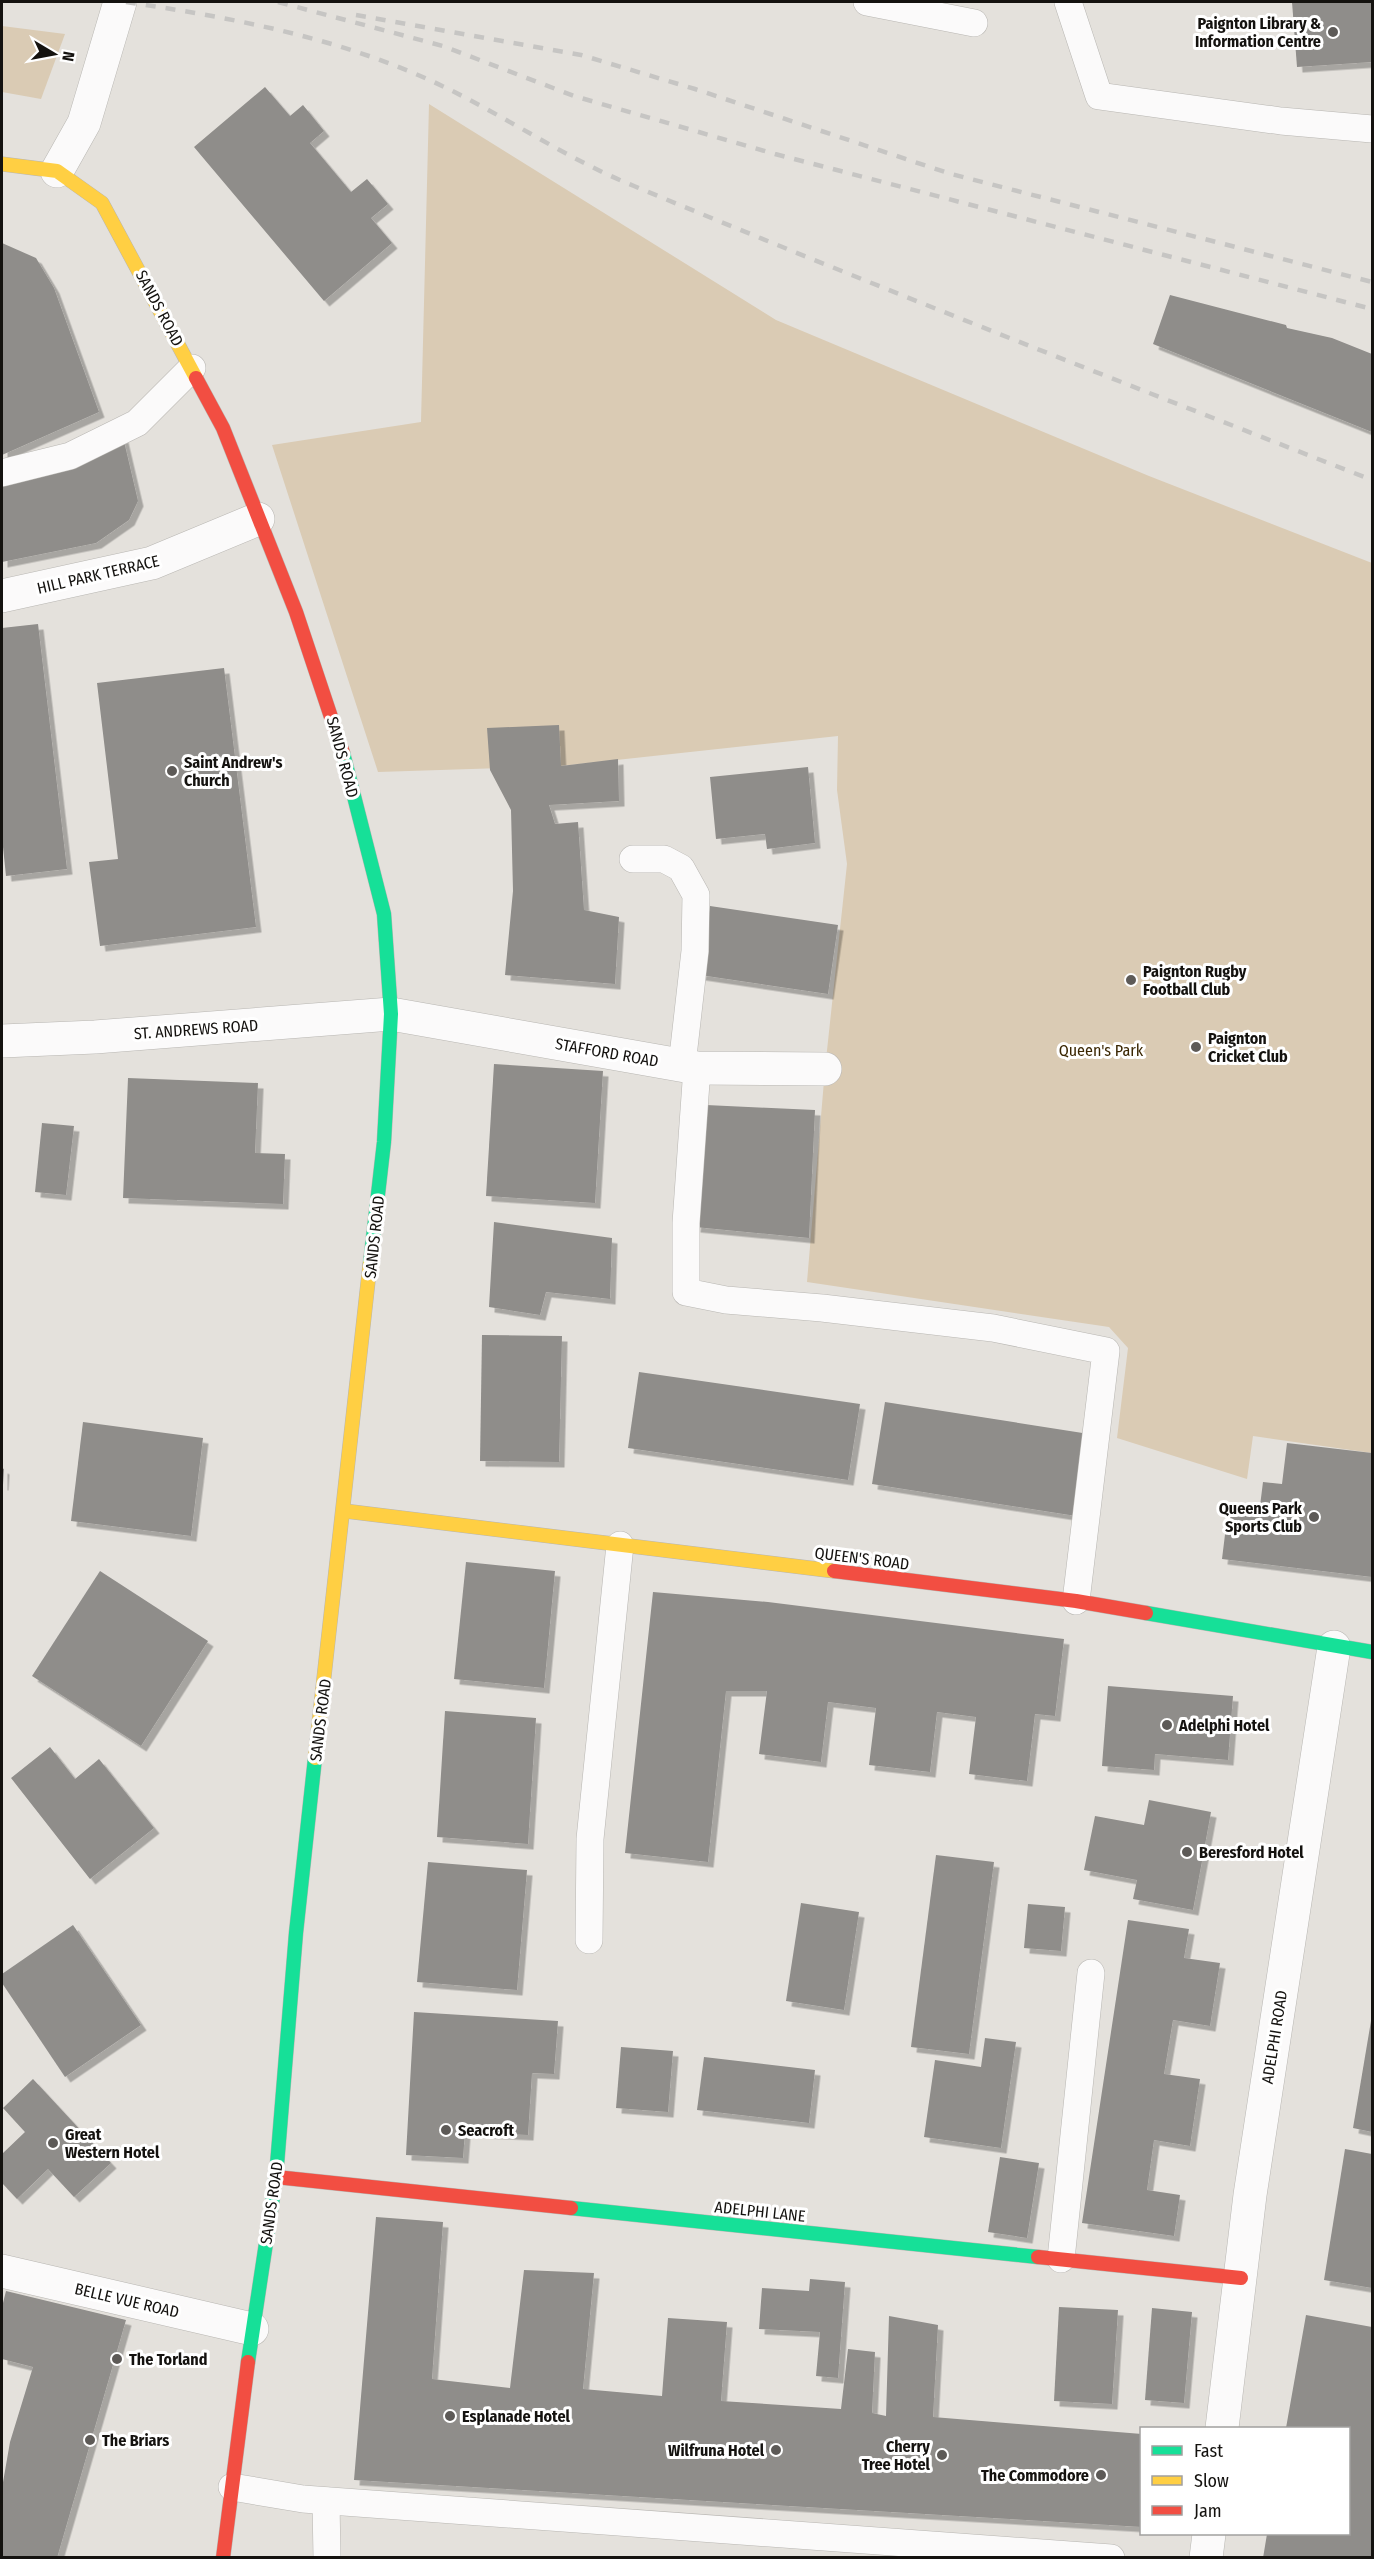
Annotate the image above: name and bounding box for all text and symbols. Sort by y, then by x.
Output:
place label: Paignton Library & Information Centre [1195,14,1321,51]
north arrow [24,24,84,84]
marker: Paignton Library & Information Centre [1326,25,1340,39]
text: N [58,50,78,63]
street label: SANDS ROAD [132,267,187,349]
street label: HILL PARK TERRACE [35,551,161,598]
street label: SANDS ROAD [323,715,362,800]
place label: Saint Andrew's Church [184,753,282,790]
marker: Saint Andrew's Church [165,764,179,778]
place label: Paignton Rugby Football Club [1143,962,1247,999]
marker: Paignton Rugby Football Club [1124,973,1138,987]
street label: ST. ANDREWS ROAD [133,1016,259,1043]
place label: Paignton Cricket Club [1208,1029,1288,1066]
street label: STAFFORD ROAD [554,1034,660,1071]
marker: Paignton Cricket Club [1189,1040,1203,1054]
park label: Queen's Park [1059,1041,1144,1060]
street label: SANDS ROAD [361,1195,388,1279]
place label: Queens Park Sports Club [1219,1499,1303,1536]
marker: Queens Park Sports Club [1307,1510,1321,1524]
street label: QUEEN'S ROAD [813,1543,910,1574]
street label: SANDS ROAD [306,1678,335,1762]
place label: Adelphi Hotel [1178,1716,1270,1735]
marker: Adelphi Hotel [1160,1718,1174,1732]
place label: Beresford Hotel [1199,1843,1304,1862]
marker: Beresford Hotel [1180,1845,1194,1859]
street label: ADELPHI ROAD [1258,1989,1291,2085]
place label: Seacroft [458,2121,514,2140]
marker: Seacroft [439,2123,453,2137]
place label: Great Western Hotel [65,2125,160,2162]
marker: Great Western Hotel [46,2136,60,2150]
street label: SANDS ROAD [256,2161,287,2246]
street label: ADELPHI LANE [714,2197,806,2226]
street label: BELLE VUE ROAD [73,2279,181,2322]
place label: The Torland [129,2350,207,2369]
marker: The Torland [110,2352,124,2366]
place label: Esplanade Hotel [462,2407,571,2426]
marker: Esplanade Hotel [443,2409,457,2423]
legend [1140,2427,1350,2535]
place label: The Briars [102,2431,169,2450]
marker: The Briars [83,2433,97,2447]
place label: Cherry Tree Hotel [862,2437,931,2474]
text: Fast [1194,2440,1223,2462]
place label: Wilfruna Hotel [668,2441,765,2460]
marker: Wilfruna Hotel [769,2443,783,2457]
marker: Cherry Tree Hotel [935,2448,949,2462]
place label: The Commodore [981,2466,1089,2485]
marker: The Commodore [1094,2468,1108,2482]
text: Slow [1194,2470,1229,2492]
text: Jam [1194,2500,1222,2522]

